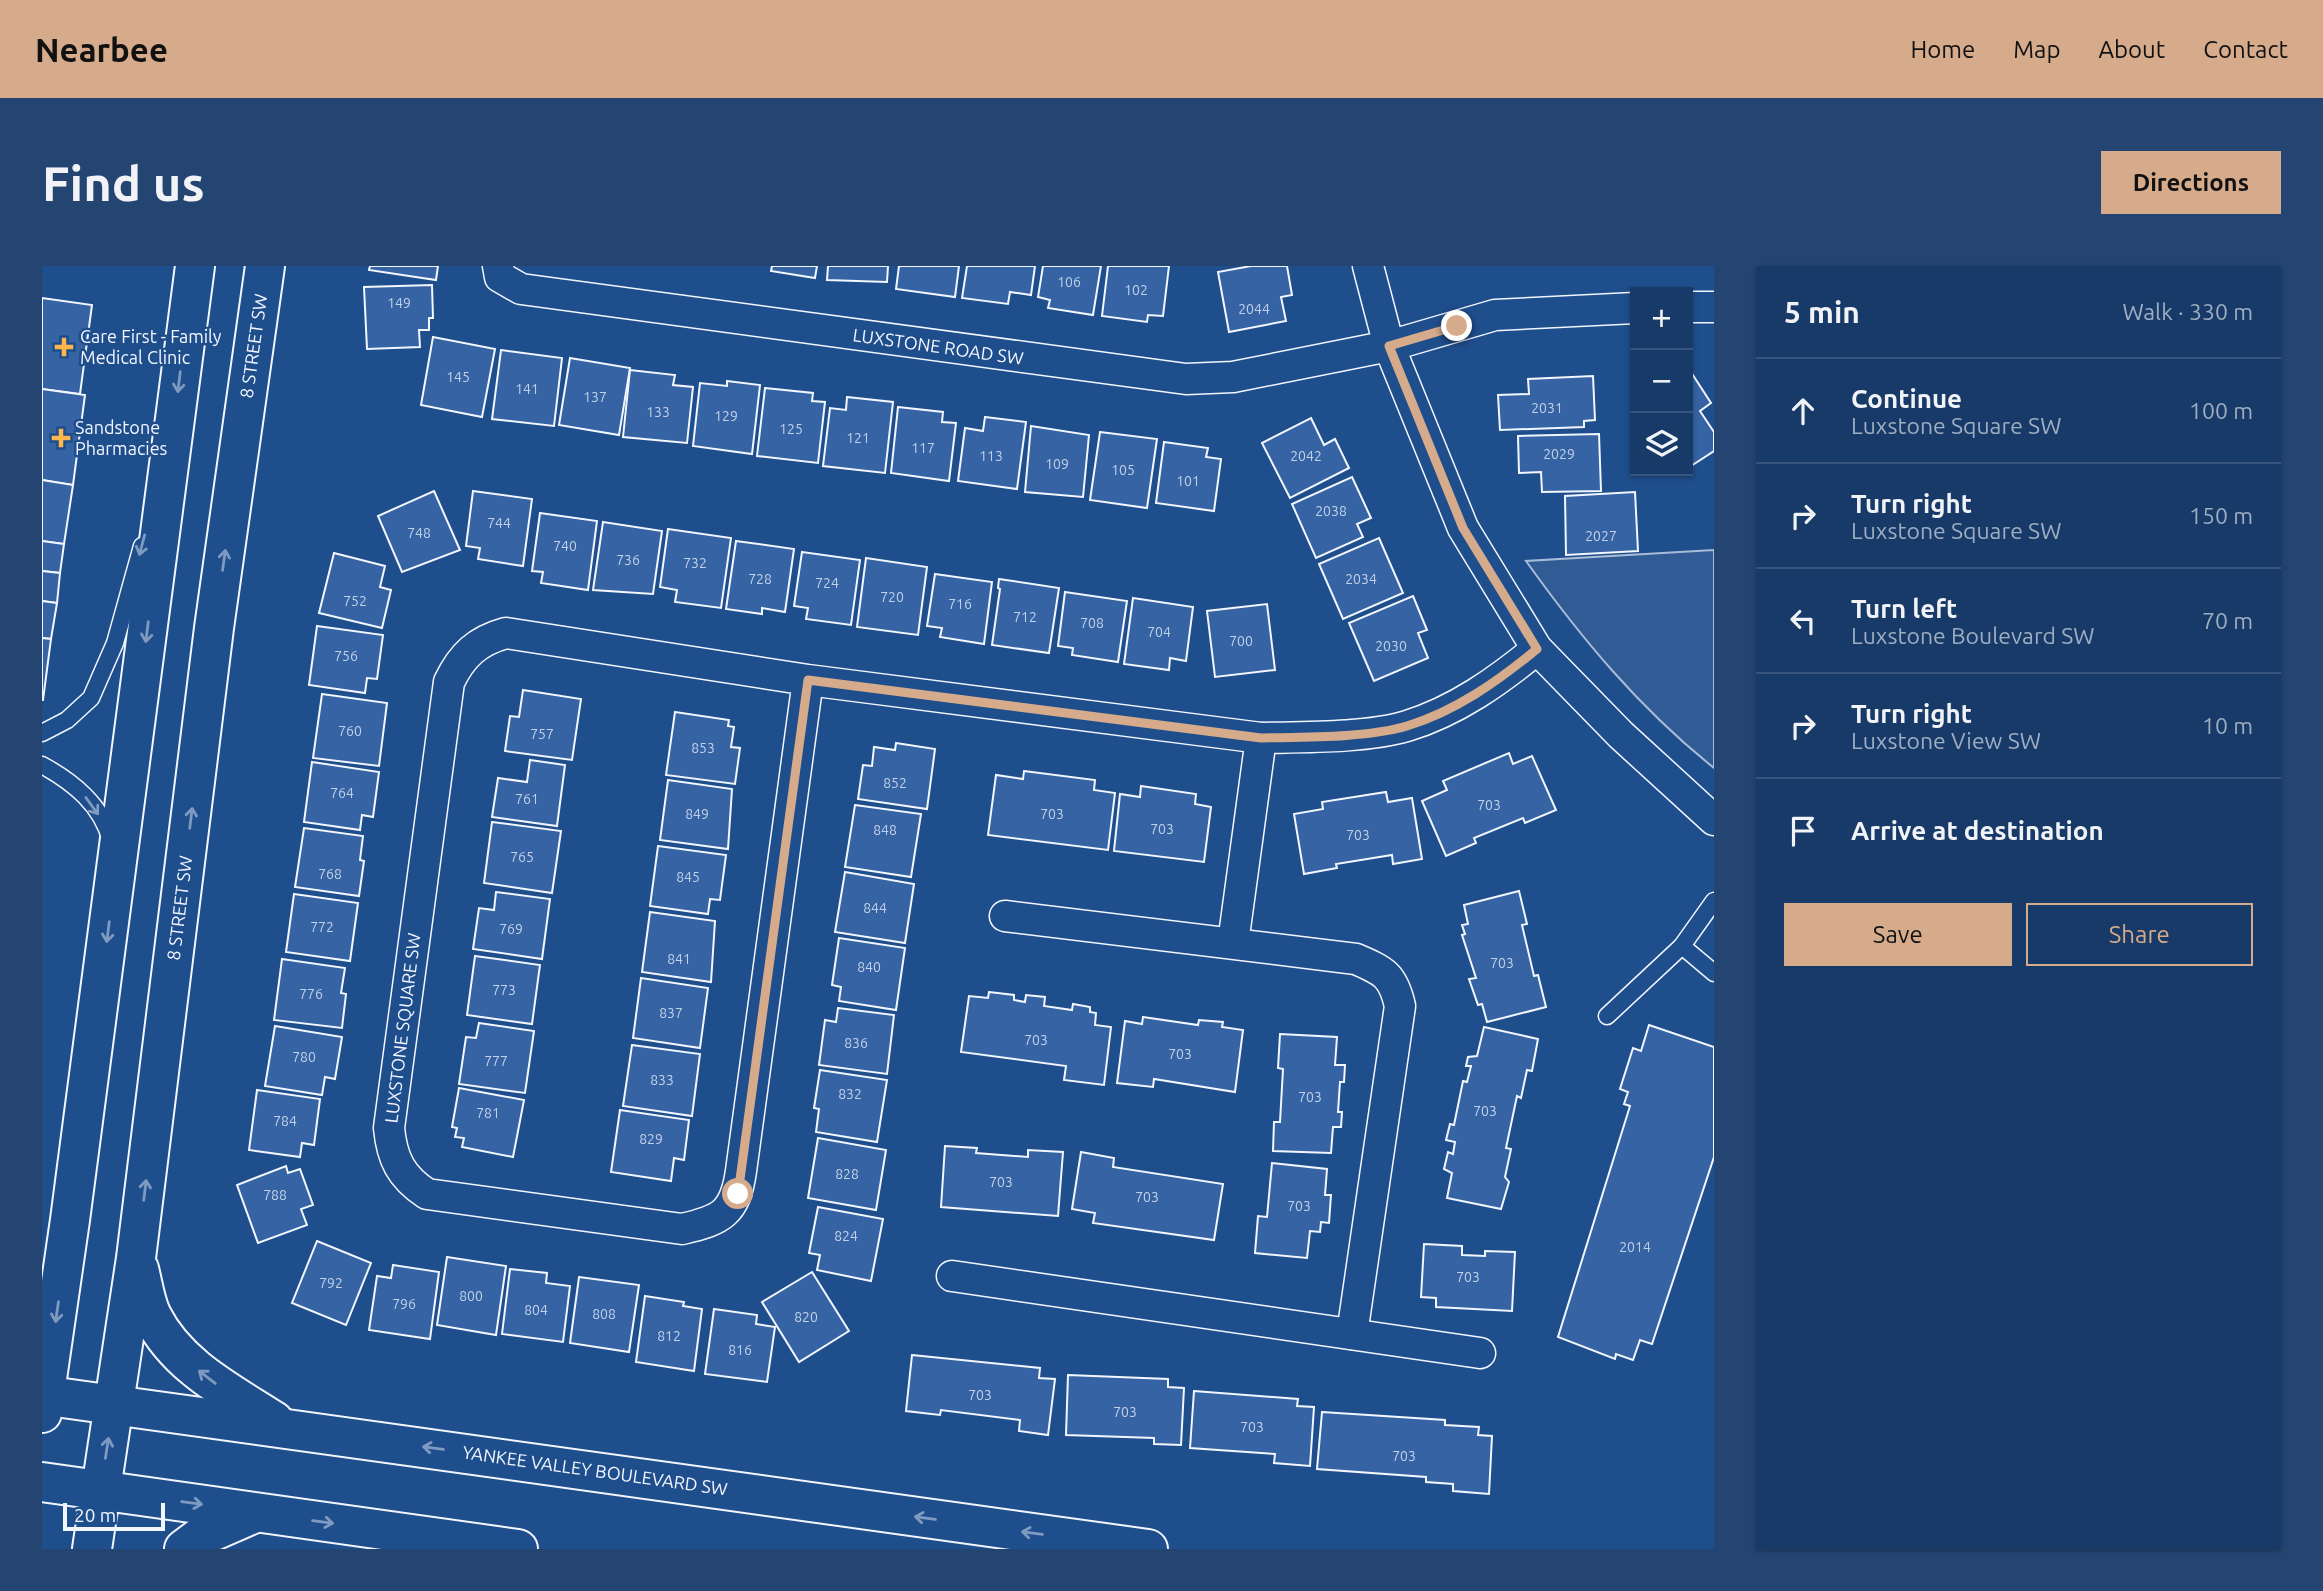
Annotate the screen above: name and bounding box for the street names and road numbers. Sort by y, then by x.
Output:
street label: 8 STREET SW [236,292,270,399]
street label: LUXSTONE ROAD SW [852,324,1025,368]
street label: 8 STREET SW [163,854,195,961]
street label: LUXSTONE SQUARE SW [380,931,425,1124]
street label: YANKEE VALLEY BOULEVARD SW [461,1441,729,1499]

